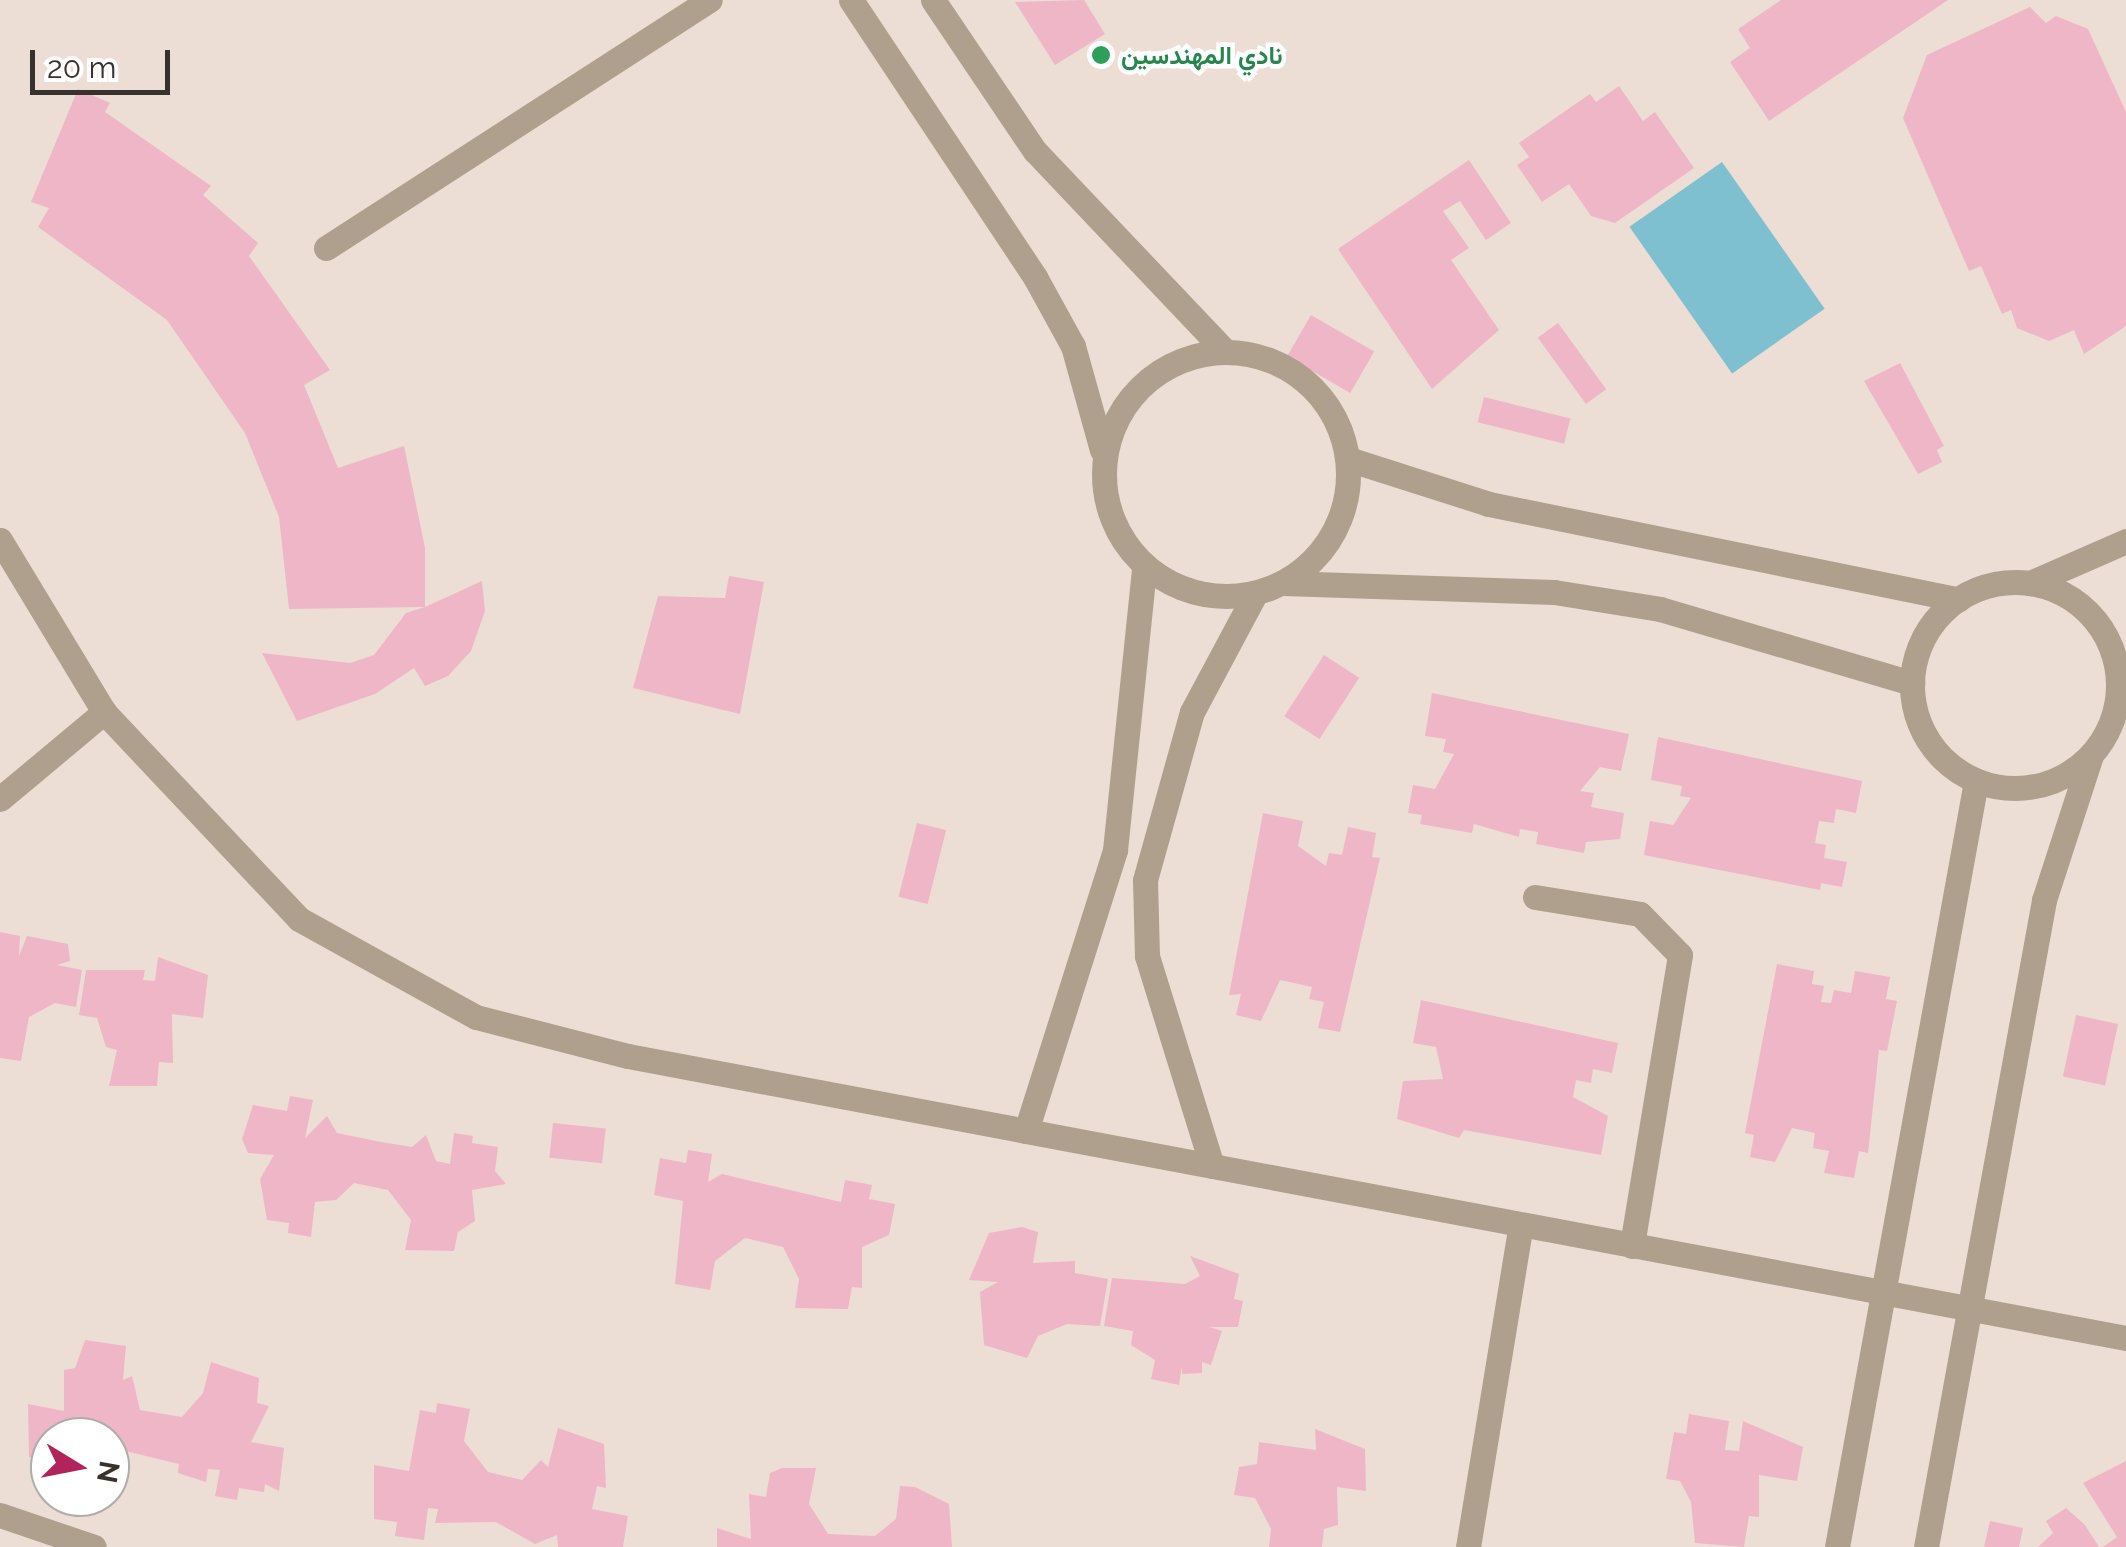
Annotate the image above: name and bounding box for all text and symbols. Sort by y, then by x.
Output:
scale bar [35,30,175,92]
place label: نادي المهندسين [1121,40,1283,70]
marker: نادي المهندسين [1090,44,1112,66]
text: 20 m [47,50,116,85]
north arrow [30,1417,130,1517]
text: N [90,1459,126,1485]

